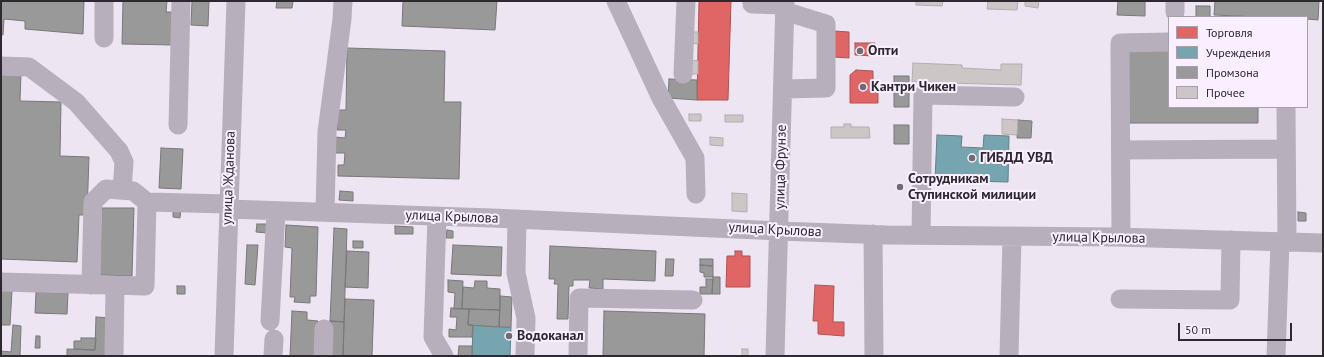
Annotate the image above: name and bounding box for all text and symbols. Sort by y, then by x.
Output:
legend [1168,16,1308,108]
text: Торговля [1206,25,1252,40]
place label: Опти [868,43,898,59]
text: Учреждения [1206,45,1270,60]
marker: Опти [855,46,865,56]
text: Промзона [1206,65,1259,80]
place label: Кантри Чикен [871,79,956,95]
marker: Кантри Чикен [858,82,868,92]
text: Прочее [1206,85,1245,100]
street label: улица Фрунзе [772,124,790,210]
street label: улица Жданова [219,131,239,225]
place label: ГИБДД УВД [980,150,1053,166]
marker: ГИБДД УВД [967,153,977,163]
place label: Сотрудникам Ступинской милиции [908,171,1036,204]
marker: Сотрудникам Ступинской милиции [895,182,905,192]
street label: улица Крылова [405,207,499,227]
street label: улица Крылова [728,219,822,241]
street label: улица Крылова [1052,229,1146,247]
scale bar [1180,315,1294,341]
text: 50 m [1185,322,1211,337]
place label: Водоканал [517,328,584,344]
marker: Водоканал [504,331,514,341]

